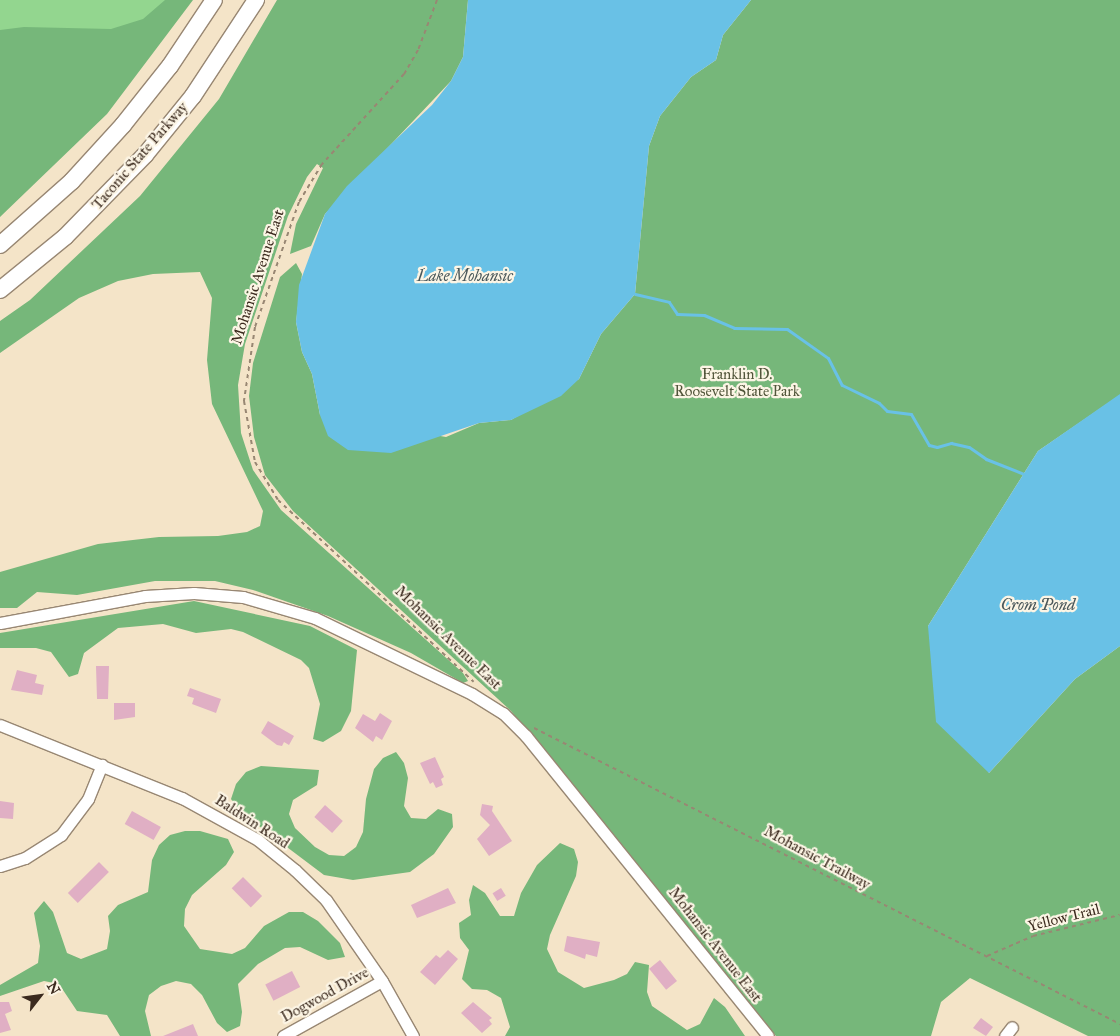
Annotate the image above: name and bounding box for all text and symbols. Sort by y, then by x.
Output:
street label: Taconic State Parkway [88,99,192,213]
street label: Mohansic Avenue East [228,207,288,347]
water label: Lake Mohansic [417,266,513,286]
park label: Franklin D. Roosevelt State Park [674,365,800,400]
street label: Mohansic Avenue East [391,583,505,693]
water label: Crom Pond [1001,595,1075,615]
street label: Baldwin Road [211,791,293,853]
street label: Mohansic Trailway [761,822,873,894]
street label: Mohansic Avenue East [665,884,765,1006]
street label: Yellow Trail [1026,900,1102,936]
street label: Dogwood Drive [278,964,372,1026]
north arrow [15,971,65,1021]
text: N [43,979,64,998]

